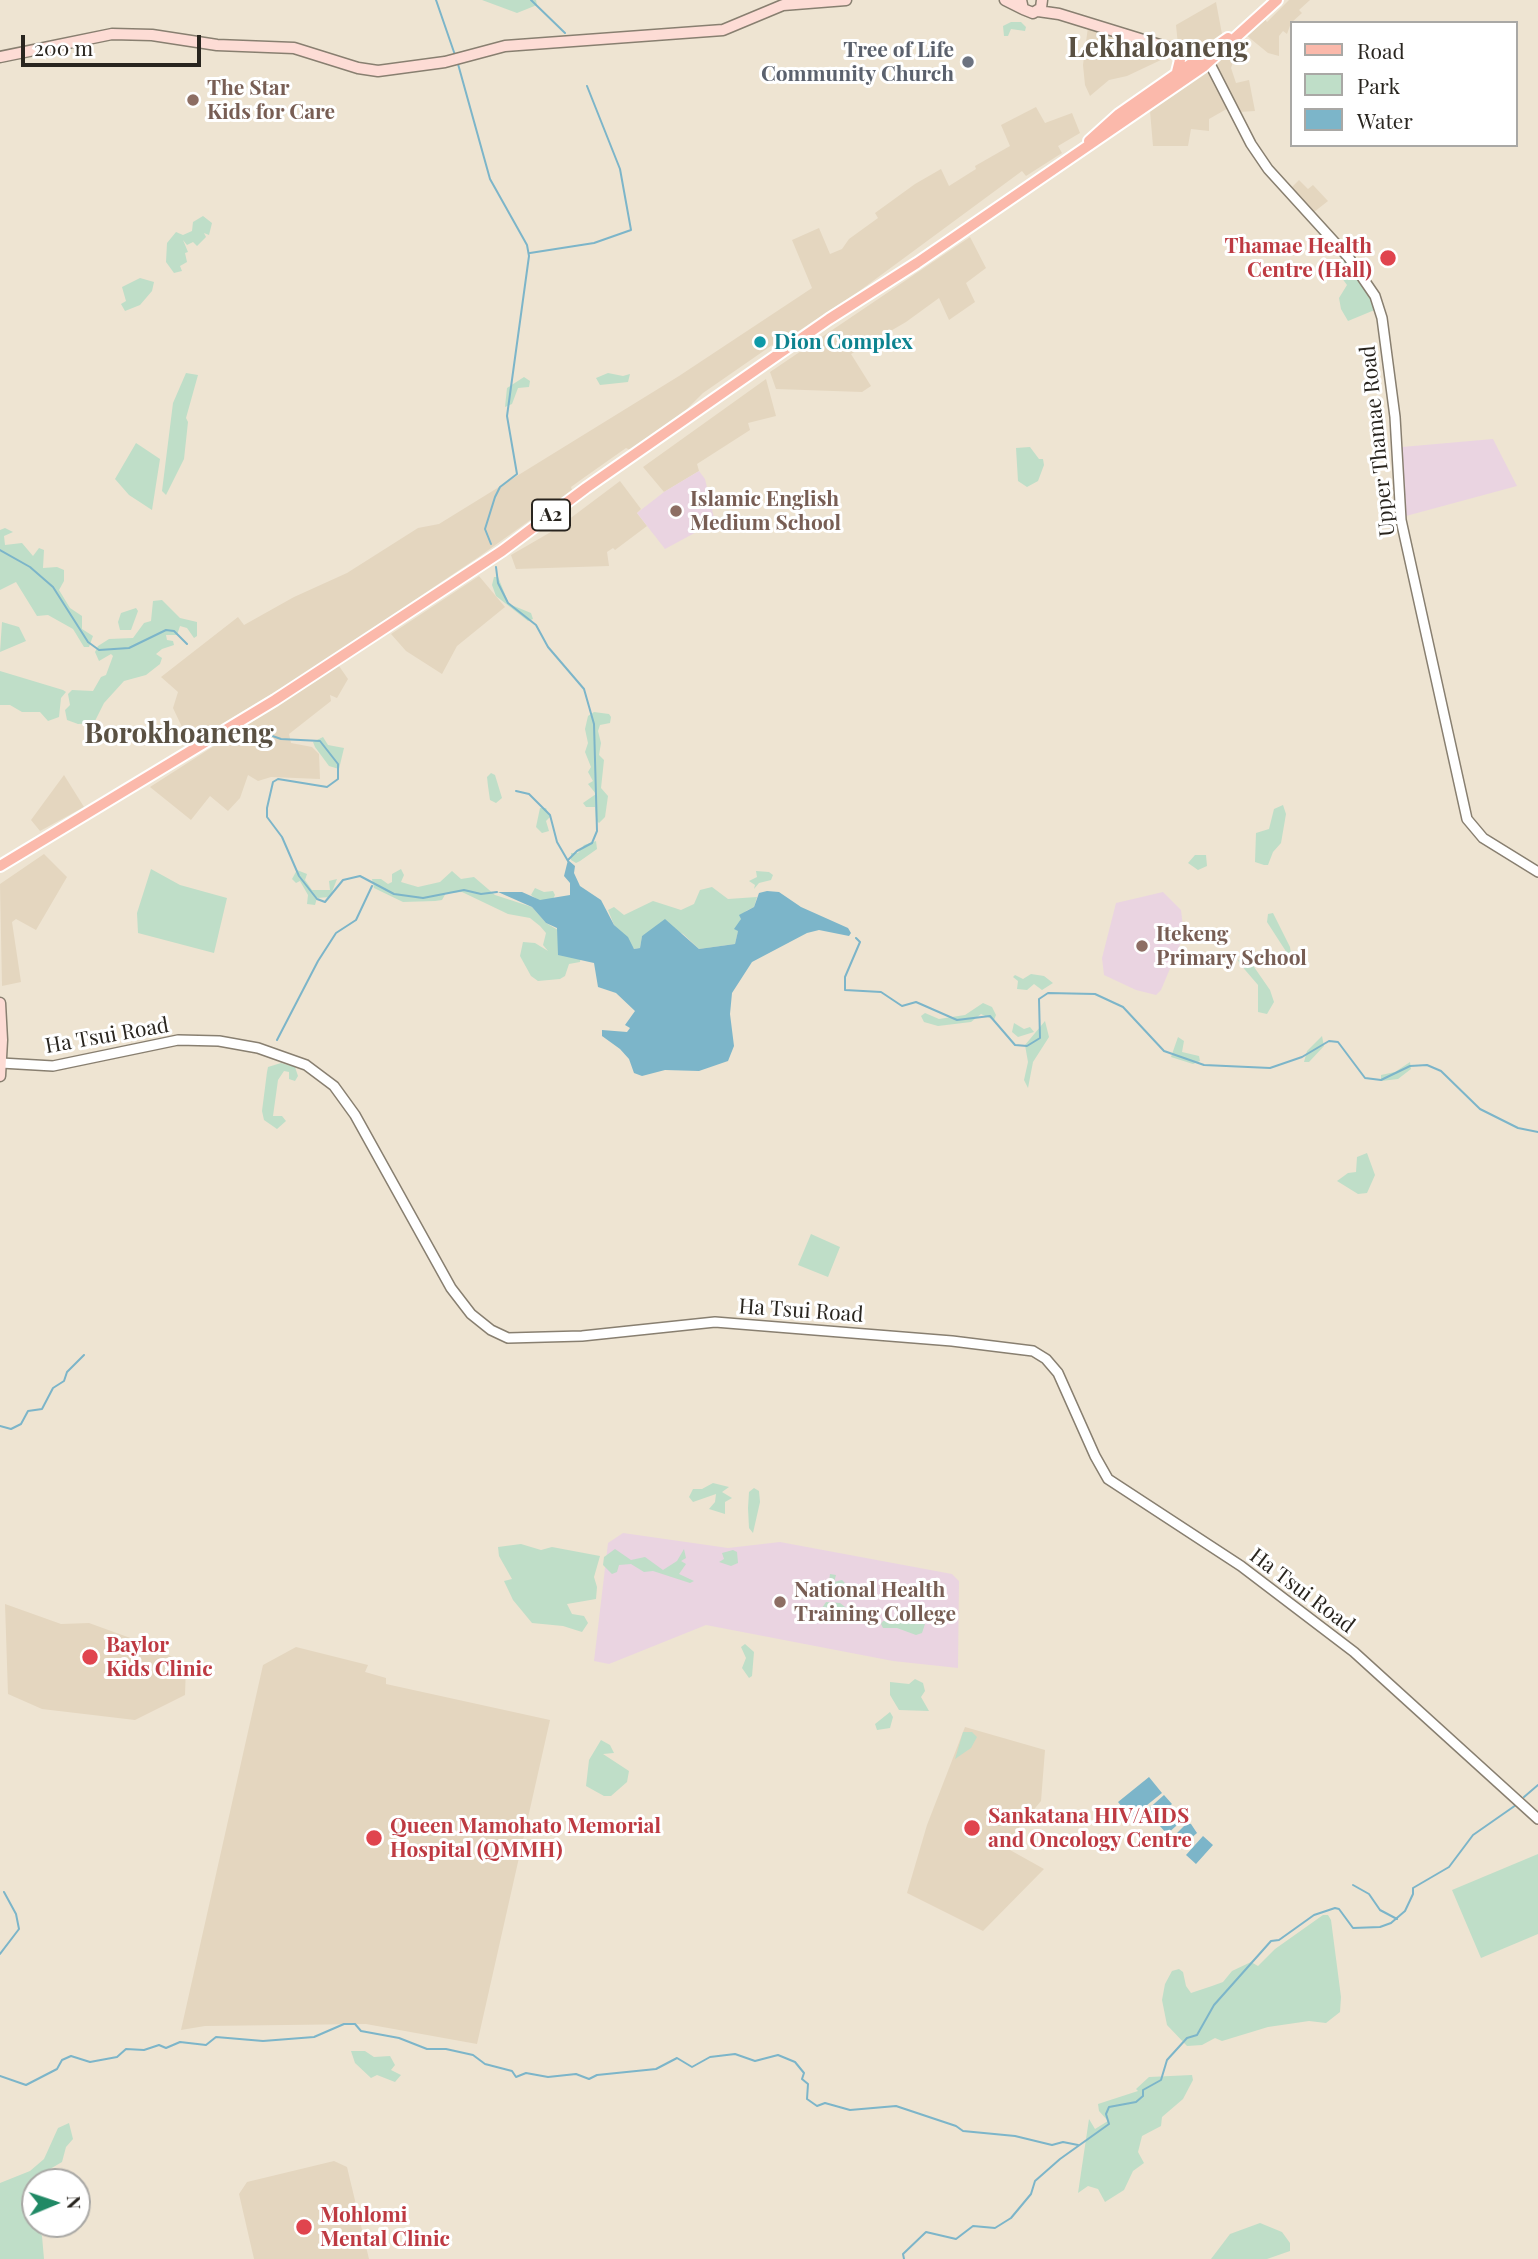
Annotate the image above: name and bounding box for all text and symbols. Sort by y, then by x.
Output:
scale bar [24,21,205,65]
legend [1290,21,1517,147]
district label: Lekhaloaneng [1068,31,1248,65]
text: 200 m [34,33,93,61]
text: Road [1357,36,1405,64]
place label: Tree of Life Community Church [761,37,954,87]
marker: Tree of Life Community Church [960,54,976,70]
text: Park [1357,71,1400,99]
place label: The Star Kids for Care [207,75,335,125]
marker: The Star Kids for Care [185,92,201,108]
text: Water [1357,106,1413,134]
place label: Thamae Health Centre (Hall) [1225,233,1372,283]
marker: Thamae Health Centre (Hall) [1378,248,1398,268]
place label: Dion Complex [774,329,913,355]
marker: Dion Complex [752,334,768,350]
street label: Upper Thamae Road [1355,344,1401,538]
place label: Islamic English Medium School [690,486,841,536]
road number: A2 [532,500,570,530]
marker: Islamic English Medium School [668,503,684,519]
district label: Borokhoaneng [84,717,274,751]
place label: Itekeng Primary School [1156,921,1307,971]
marker: Itekeng Primary School [1134,938,1150,954]
street label: Ha Tsui Road [43,1013,171,1059]
street label: Ha Tsui Road [738,1294,864,1328]
street label: Ha Tsui Road [1244,1543,1360,1639]
place label: National Health Training College [794,1577,956,1627]
marker: National Health Training College [772,1594,788,1610]
place label: Baylor Kids Clinic [106,1632,213,1682]
marker: Baylor Kids Clinic [80,1647,100,1667]
place label: Sankatana HIV/AIDS and Oncology Centre [988,1803,1192,1853]
place label: Queen Mamohato Memorial Hospital (QMMH) [390,1813,661,1863]
marker: Sankatana HIV/AIDS and Oncology Centre [962,1818,982,1838]
marker: Queen Mamohato Memorial Hospital (QMMH) [364,1828,384,1848]
north arrow [21,2168,91,2238]
text: N [62,2195,88,2210]
place label: Mohlomi Mental Clinic [320,2202,450,2252]
marker: Mohlomi Mental Clinic [294,2217,314,2237]

